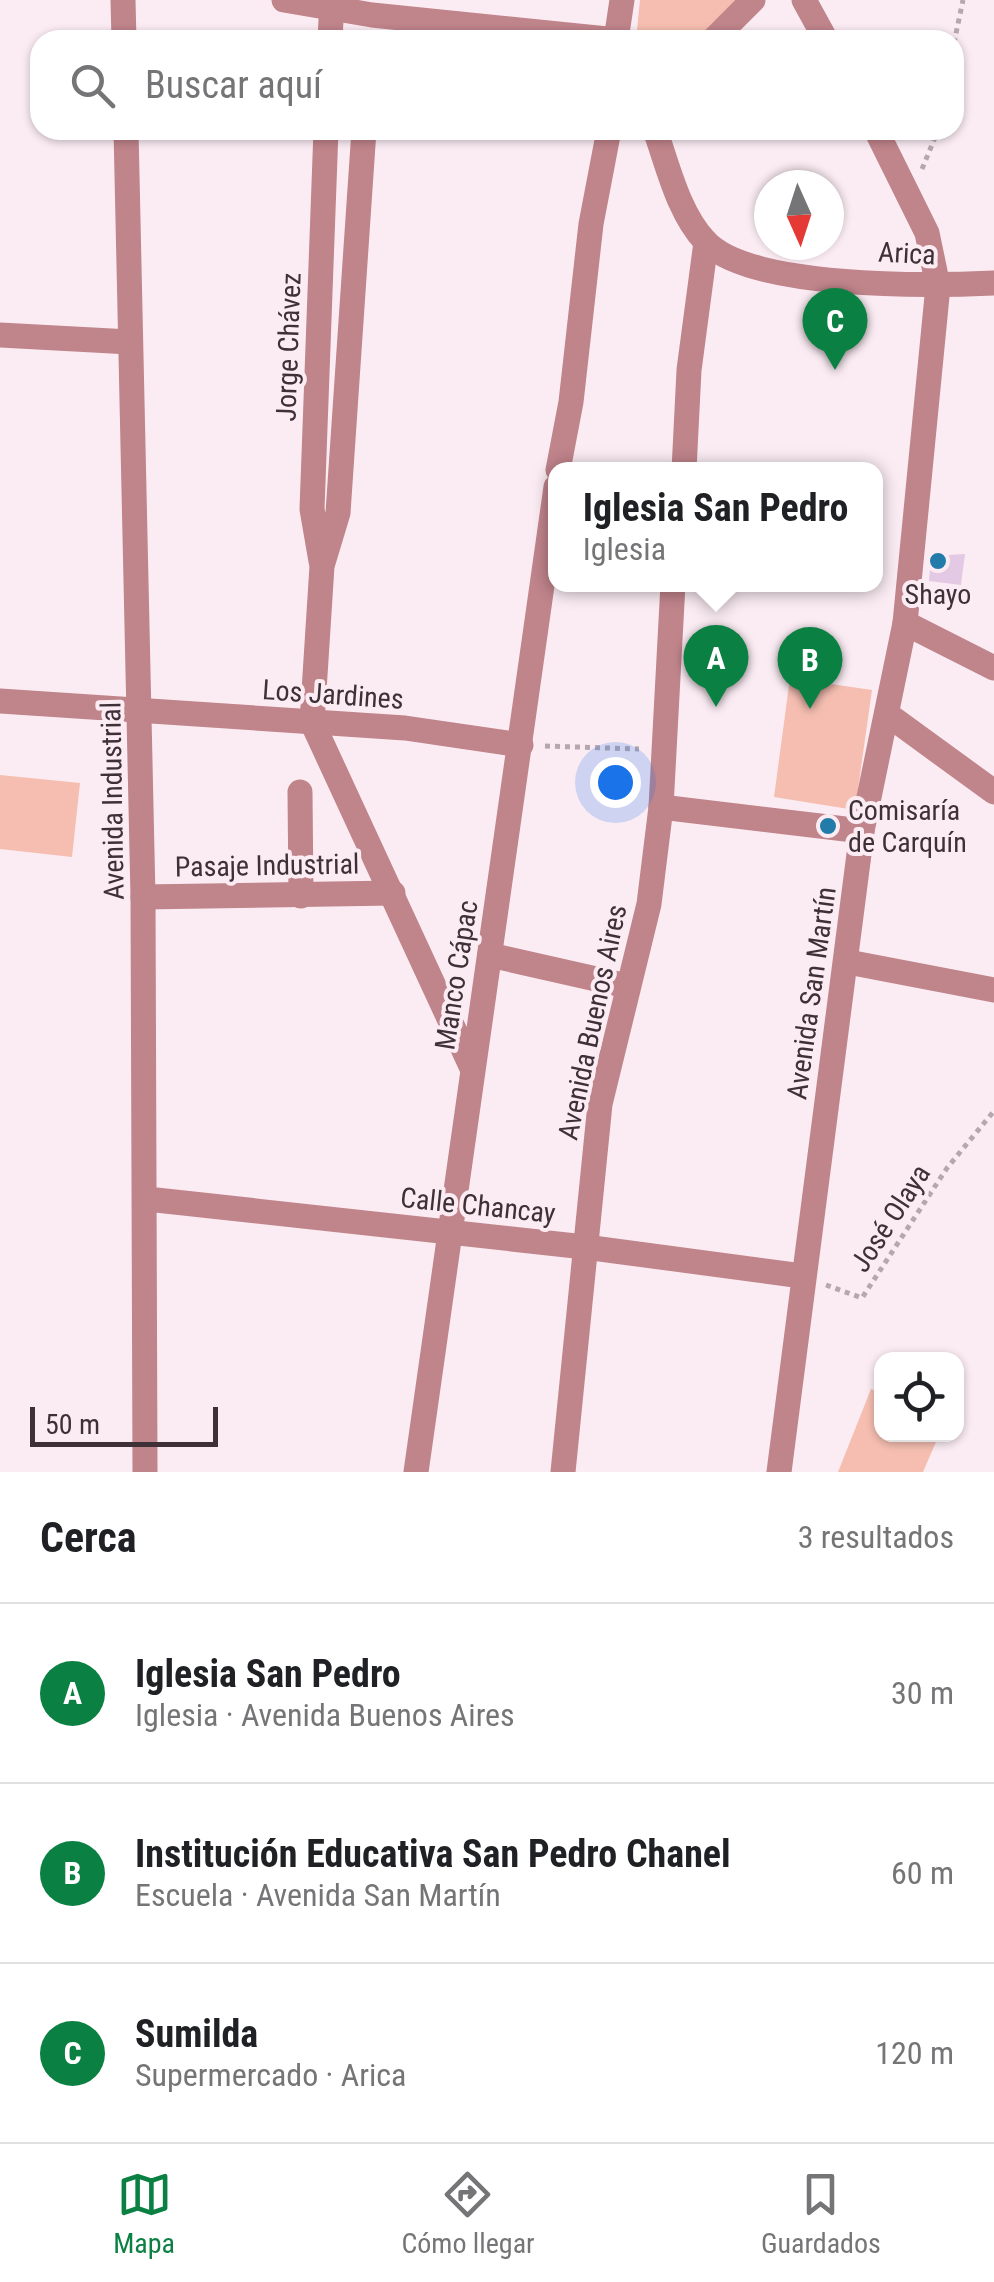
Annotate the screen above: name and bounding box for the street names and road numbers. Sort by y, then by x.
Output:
street label: Arica [877,236,937,271]
street label: Jorge Chávez [269,272,308,422]
street label: Los Jardines [261,673,405,716]
street label: Avenida Industrial [94,702,131,900]
street label: Pasaje Industrial [174,847,360,884]
street label: Avenida San Martín [780,885,843,1101]
street label: Manco Cápac [428,898,485,1052]
street label: Avenida Buenos Aires [551,901,634,1143]
street label: José Olaya [844,1158,937,1278]
street label: Calle Chancay [399,1181,558,1230]

